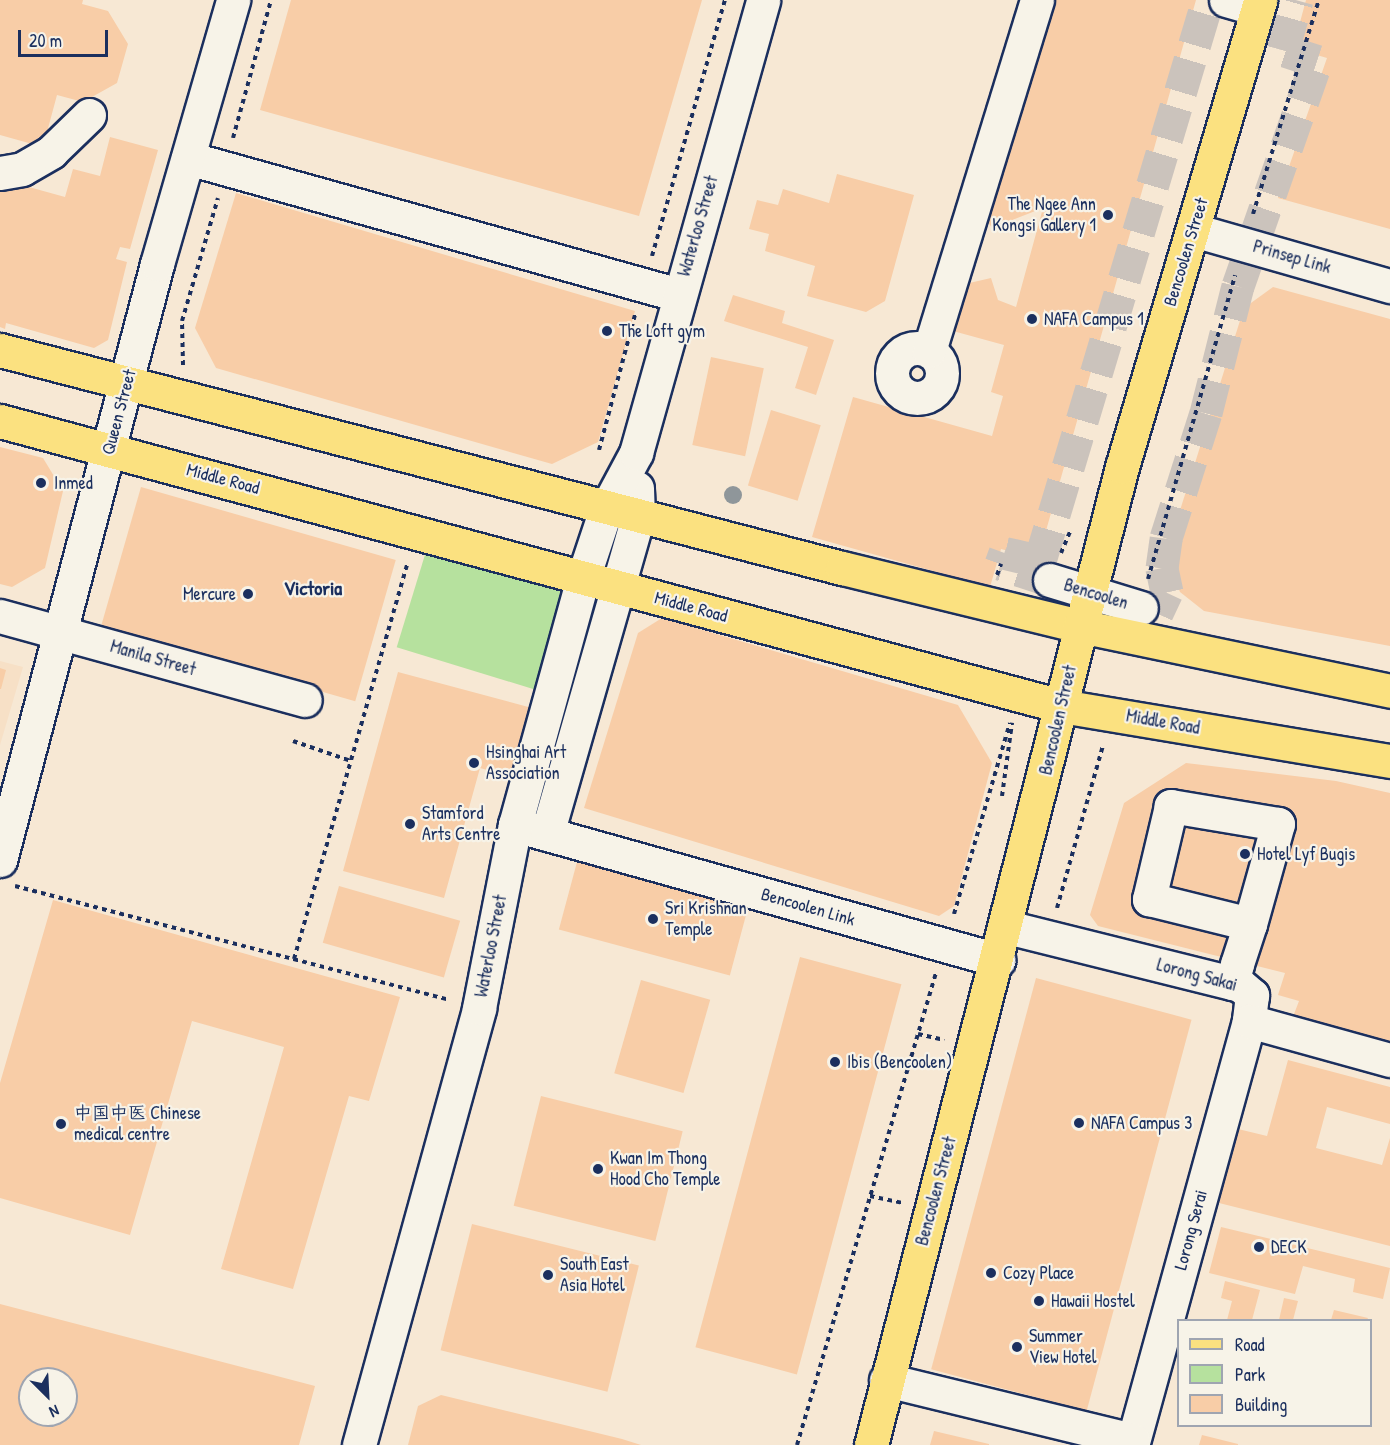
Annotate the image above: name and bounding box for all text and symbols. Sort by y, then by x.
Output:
scale bar [21,18,111,56]
text: 20 m [29,28,62,53]
street label: Waterloo Street [673,173,723,279]
place label: The Ngee Ann Kongsi Gallery 1 [992,194,1096,236]
street label: Bencoolen Street [1159,195,1213,309]
marker: The Ngee Ann Kongsi Gallery 1 [1101,208,1115,222]
street label: Prinsep Link [1251,236,1333,278]
place label: NAFA Campus 1 [1044,308,1144,330]
marker: NAFA Campus 1 [1025,312,1039,326]
place label: The Loft gym [619,320,705,342]
marker: The Loft gym [600,324,614,338]
street label: Queen Street [97,367,141,457]
street label: Middle Road [184,459,262,499]
place label: Inmed [54,472,93,494]
marker: Inmed [32,474,50,492]
street label: Bencoolen [1061,574,1131,614]
district label: Victoria [284,575,342,599]
place label: Mercure [183,583,236,605]
marker: Mercure [241,587,255,601]
street label: Middle Road [652,587,730,627]
street label: Manila Street [108,636,198,680]
street label: Bencoolen Street [1035,663,1081,777]
street label: Middle Road [1125,705,1201,739]
place label: Hsinghai Art Association [486,742,566,784]
marker: Hsinghai Art Association [467,756,481,770]
place label: Stamford Arts Centre [422,803,500,846]
marker: Stamford Arts Centre [403,817,417,831]
place label: Hotel Lyf Bugis [1257,843,1355,865]
marker: Hotel Lyf Bugis [1238,847,1252,861]
street label: Bencoolen Link [759,883,857,931]
street label: Waterloo Street [470,893,512,999]
place label: Sri Krishnan Temple [665,898,747,940]
marker: Sri Krishnan Temple [646,912,660,926]
street label: Lorong Sakai [1154,954,1240,996]
place label: Ibis (Bencoolen) [847,1051,952,1073]
marker: Ibis (Bencoolen) [828,1055,842,1069]
place label: 中国中医 Chinese medical centre [74,1103,201,1146]
place label: NAFA Campus 3 [1091,1112,1192,1134]
marker: 中国中医 Chinese medical centre [52,1115,70,1133]
marker: NAFA Campus 3 [1072,1116,1086,1130]
street label: Bencoolen Street [911,1134,961,1248]
place label: Kwan Im Thong Hood Cho Temple [610,1148,720,1190]
marker: Kwan Im Thong Hood Cho Temple [591,1162,605,1176]
street label: Lorong Serai [1170,1188,1212,1272]
place label: DECK [1271,1236,1307,1258]
marker: DECK [1252,1240,1266,1254]
place label: South East Asia Hotel [560,1254,629,1296]
place label: Cozy Place [1003,1262,1074,1284]
marker: Cozy Place [984,1266,998,1280]
marker: South East Asia Hotel [541,1268,555,1282]
place label: Hawaii Hostel [1051,1290,1135,1312]
marker: Hawaii Hostel [1032,1294,1046,1308]
legend [1177,1319,1372,1427]
place label: Summer View Hotel [1029,1326,1097,1368]
text: Road [1235,1332,1265,1357]
marker: Summer View Hotel [1010,1340,1024,1354]
text: Park [1235,1362,1265,1387]
north arrow [18,1367,78,1427]
text: Building [1235,1392,1287,1417]
text: N [46,1400,63,1423]

